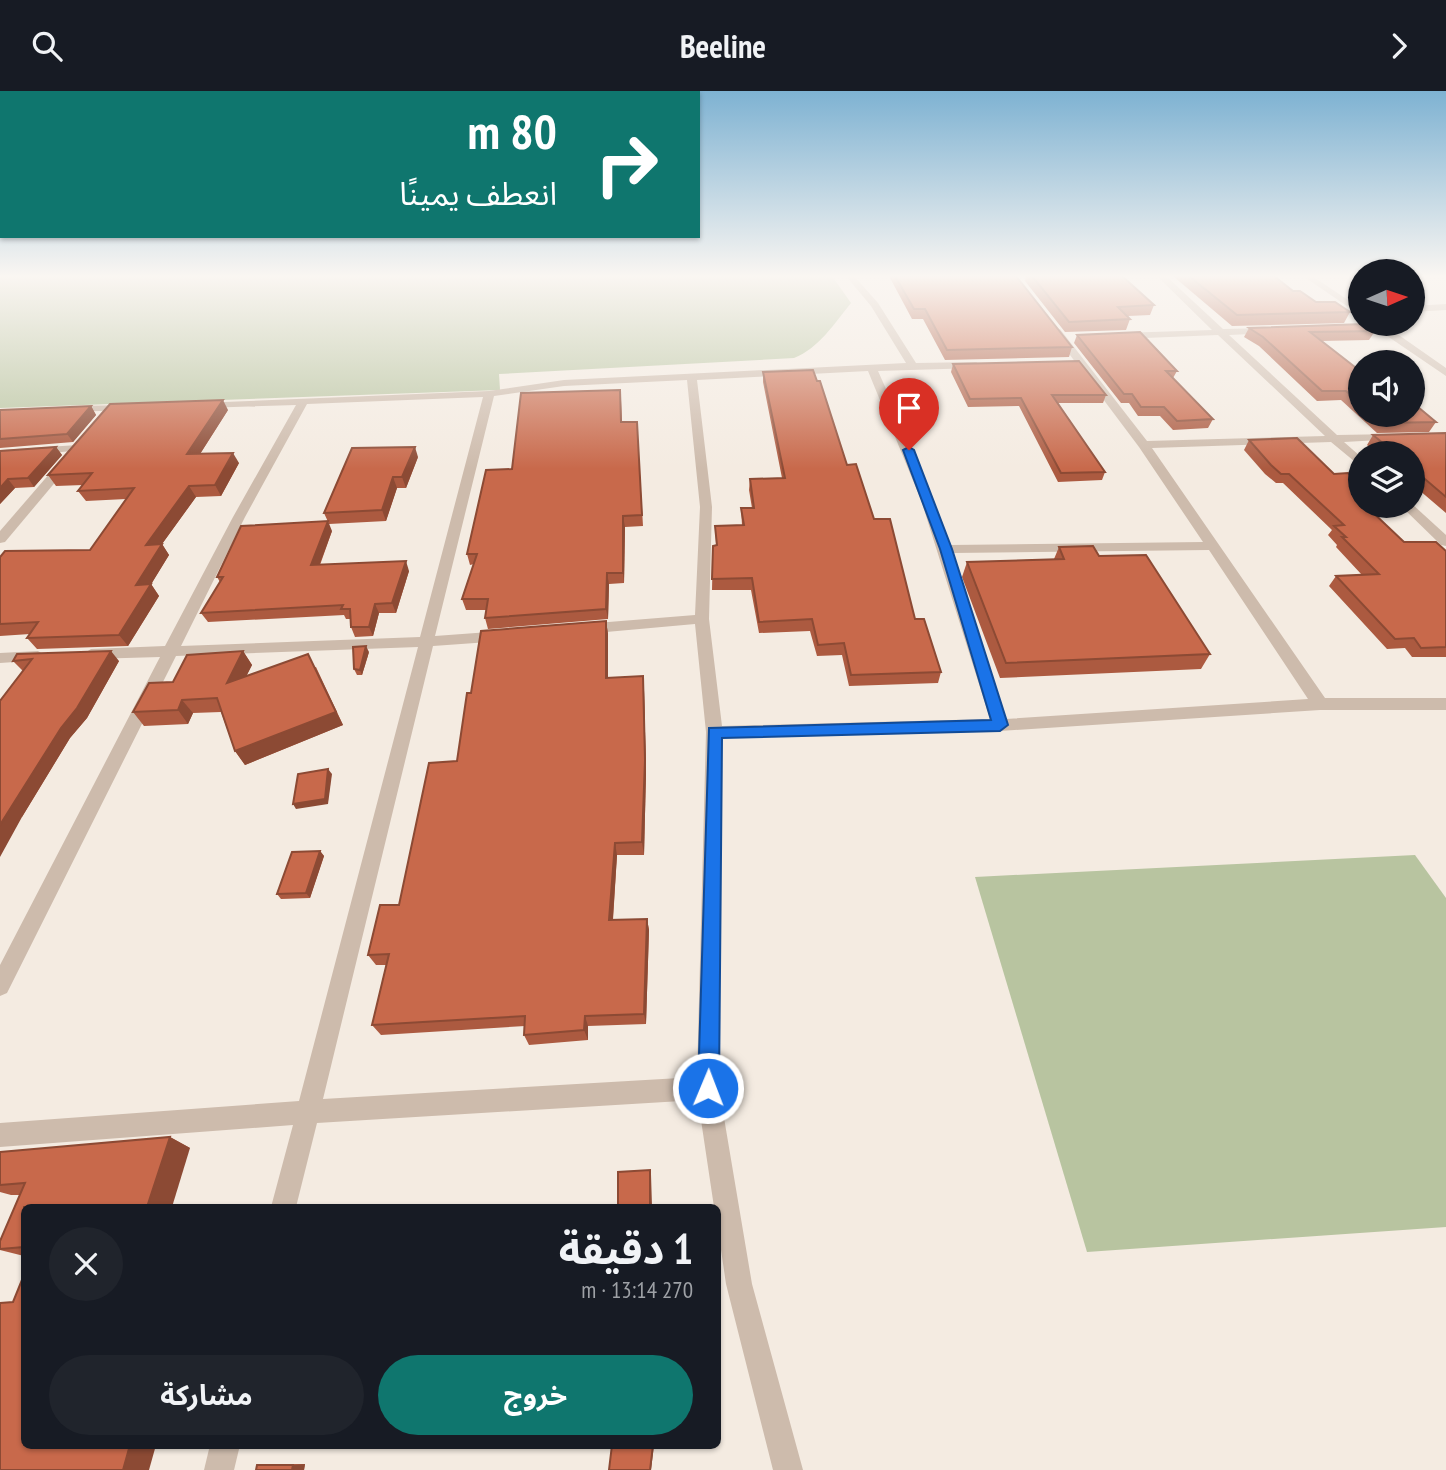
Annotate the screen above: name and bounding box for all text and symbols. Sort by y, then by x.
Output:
text: Beeline [680,25,766,67]
icon: search [28,27,66,65]
icon: forward [1380,27,1418,65]
text: 80 m [468,99,557,163]
icon: right [581,119,672,210]
text: انعطف يمينًا [399,172,557,214]
north arrow [1348,259,1424,336]
map controls [1348,259,1425,518]
button: sound [1348,350,1425,427]
pin [879,378,939,450]
icon: arrive [890,389,928,427]
button: layers [1348,441,1425,518]
position arrow [671,1051,745,1125]
text: 1 دقيقة [559,1221,693,1276]
button: close [49,1227,123,1301]
text: 270 m · 13:14 [581,1275,693,1304]
button: مشاركة [49,1355,364,1435]
button: خروج [378,1355,693,1435]

